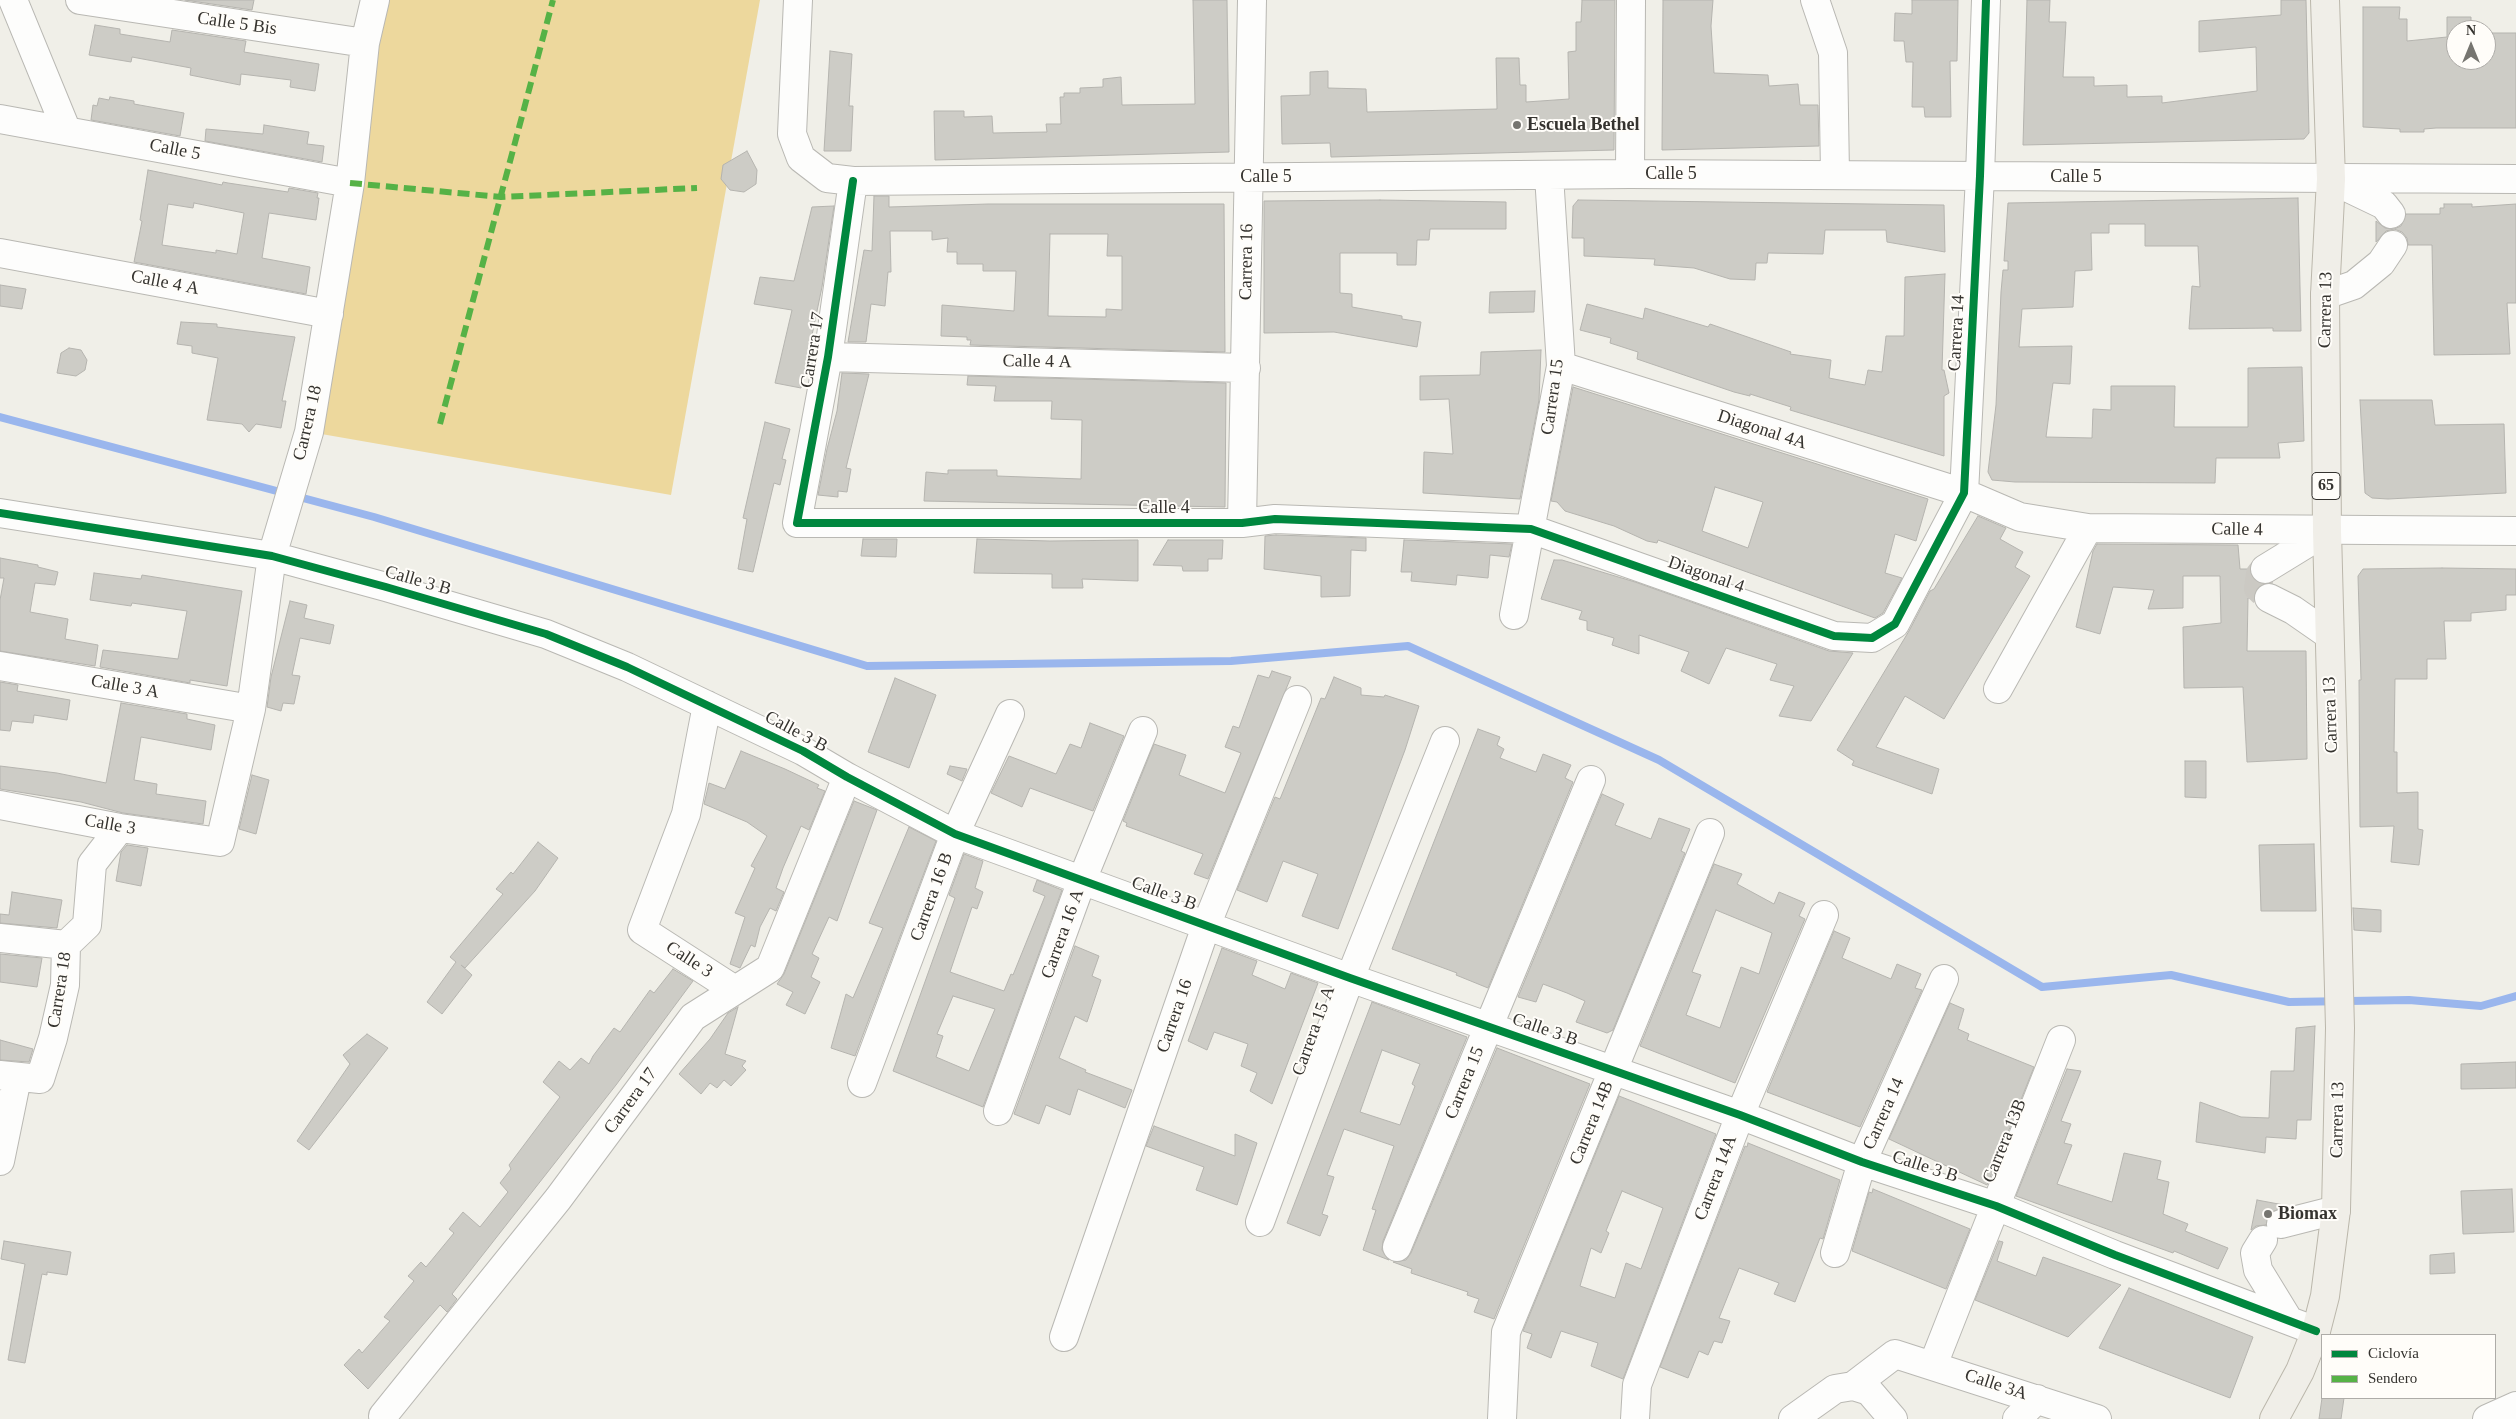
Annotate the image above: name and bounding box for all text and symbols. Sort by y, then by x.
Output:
street label: Calle 5 Bis [196,8,278,40]
north arrow [2446,20,2496,70]
text: N [2466,23,2476,38]
place label: Escuela Bethel [1527,114,1639,136]
marker: Escuela Bethel [1511,119,1523,131]
street label: Calle 5 [148,134,202,166]
street label: Calle 5 [1645,163,1697,185]
street label: Calle 5 [1240,166,1292,188]
street label: Calle 5 [2050,166,2102,188]
street label: Carrera 16 [1236,224,1258,300]
street label: Calle 4 A [129,266,201,300]
street label: Carrera 13 [2315,272,2337,348]
street label: Carrera 14 [1944,294,1970,372]
street label: Carrera 17 [796,311,830,389]
street label: Calle 4 A [1002,351,1072,373]
street label: Carrera 15 [1537,358,1569,436]
street label: Carrera 18 [289,383,327,463]
street label: Diagonal 4A [1715,405,1809,455]
road number: 65 [2312,472,2340,500]
street label: Calle 4 [1138,497,1190,519]
street label: Calle 4 [2211,519,2263,541]
street label: Diagonal 4 [1665,552,1747,598]
street label: Calle 3 B [382,561,454,601]
street label: Calle 3 A [89,670,161,704]
street label: Carrera 13 [2319,676,2343,754]
street label: Calle 3 B [761,707,831,757]
street label: Calle 3 [83,810,137,840]
street label: Carrera 16 B [906,850,958,944]
street label: Calle 3 B [1128,872,1200,916]
street label: Carrera 16 A [1037,886,1089,982]
street label: Calle 3 [662,937,716,983]
street label: Carrera 18 [43,951,77,1029]
street label: Carrera 16 [1152,976,1198,1056]
street label: Carrera 15 A [1288,983,1340,1079]
street label: Calle 3 B [1509,1009,1581,1051]
street label: Carrera 15 [1441,1044,1489,1122]
street label: Carrera 17 [600,1064,662,1138]
street label: Carrera 14 [1859,1075,1909,1153]
street label: Carrera 14B [1565,1078,1619,1168]
street label: Carrera 13 [2327,1082,2349,1158]
street label: Carrera 13B [1978,1096,2032,1186]
street label: Carrera 14A [1690,1132,1742,1224]
street label: Calle 3 B [1889,1146,1961,1188]
place label: Biomax [2278,1203,2337,1225]
marker: Biomax [2262,1208,2274,1220]
legend [2321,1334,2496,1399]
text: Ciclovía [2368,1345,2419,1361]
street label: Calle 3A [1962,1365,2030,1405]
text: Sendero [2368,1370,2417,1386]

